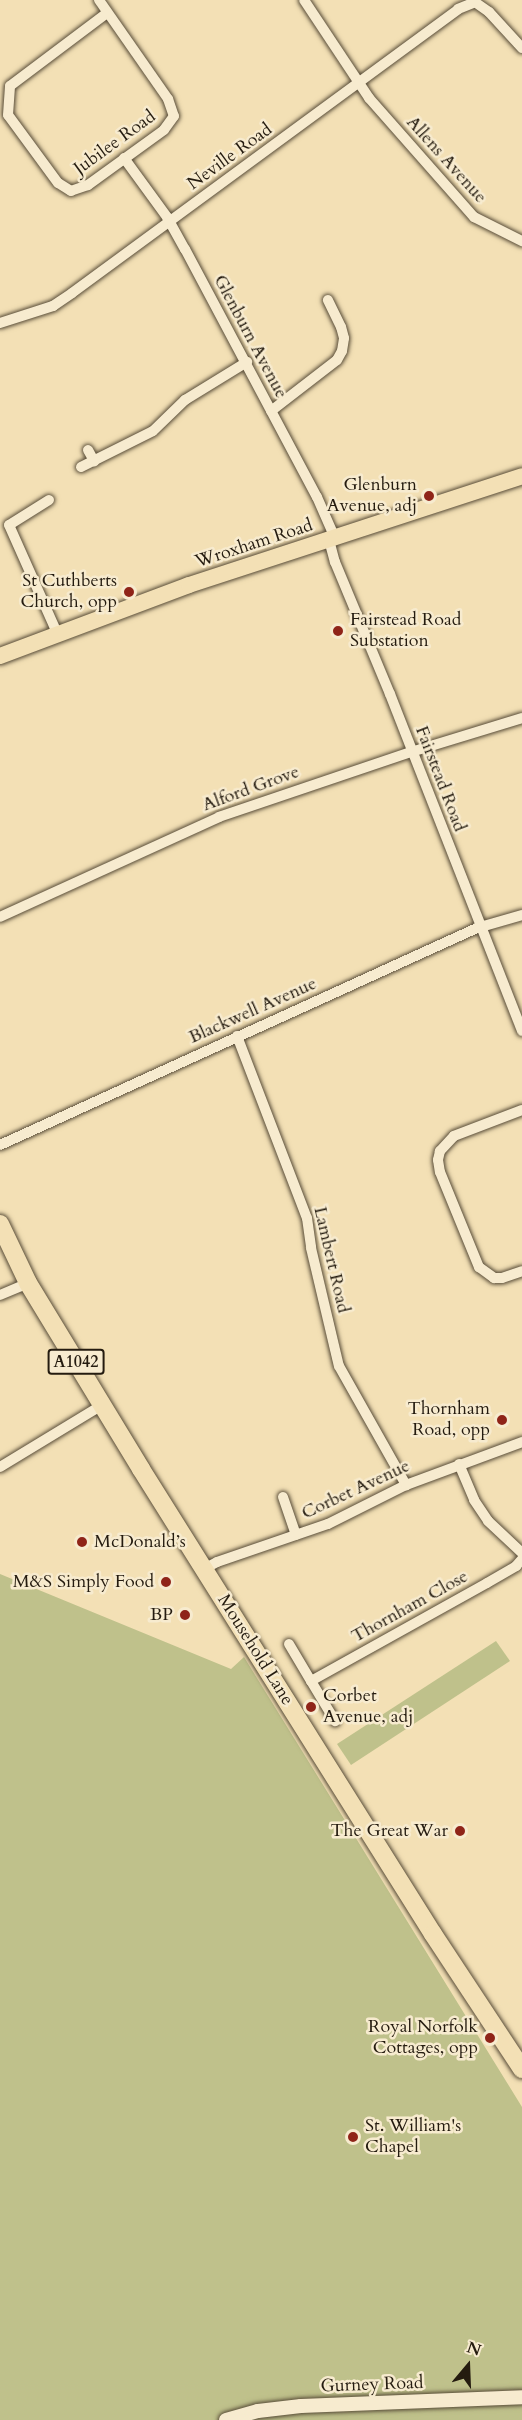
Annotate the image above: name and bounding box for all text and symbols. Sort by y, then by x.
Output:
street label: Jubilee Road [70,106,160,180]
street label: Allens Avenue [401,112,491,208]
street label: Neville Road [183,119,277,195]
street label: Glenburn Avenue [208,272,292,402]
place label: Glenburn Avenue, adj [327,475,417,518]
marker: Glenburn Avenue, adj [422,489,436,503]
street label: Wroxham Road [192,515,316,573]
place label: St Cuthberts Church, opp [21,571,117,614]
marker: St Cuthberts Church, opp [122,585,136,599]
place label: Fairstead Road Substation [350,610,461,652]
marker: Fairstead Road Substation [331,624,345,638]
street label: Fairstead Road [410,723,470,835]
street label: Alford Grove [200,762,302,816]
street label: Blackwell Avenue [186,973,320,1049]
street label: Lambert Road [308,1205,354,1315]
road number: A1042 [48,1349,104,1375]
place label: Thornham Road, opp [408,1399,490,1442]
marker: Thornham Road, opp [495,1413,509,1427]
street label: Corbet Avenue [299,1456,413,1524]
place label: McDonald’s [94,1531,186,1553]
marker: McDonald’s [75,1535,89,1549]
street label: Thornham Close [348,1566,472,1648]
place label: M&S Simply Food [13,1571,154,1593]
marker: M&S Simply Food [159,1575,173,1589]
street label: Mousehold Lane [212,1591,298,1709]
place label: BP [150,1604,173,1626]
marker: BP [178,1608,192,1622]
place label: Corbet Avenue, adj [323,1686,413,1728]
marker: Corbet Avenue, adj [304,1700,318,1714]
place label: The Great War [330,1820,448,1842]
marker: The Great War [453,1824,467,1838]
place label: Royal Norfolk Cottages, opp [368,2017,478,2060]
marker: Royal Norfolk Cottages, opp [483,2031,497,2045]
place label: St. William's Chapel [365,2116,461,2158]
marker: St. William's Chapel [346,2130,360,2144]
north arrow [438,2336,498,2396]
text: N [464,2336,484,2362]
street label: Gurney Road [320,2372,424,2398]

